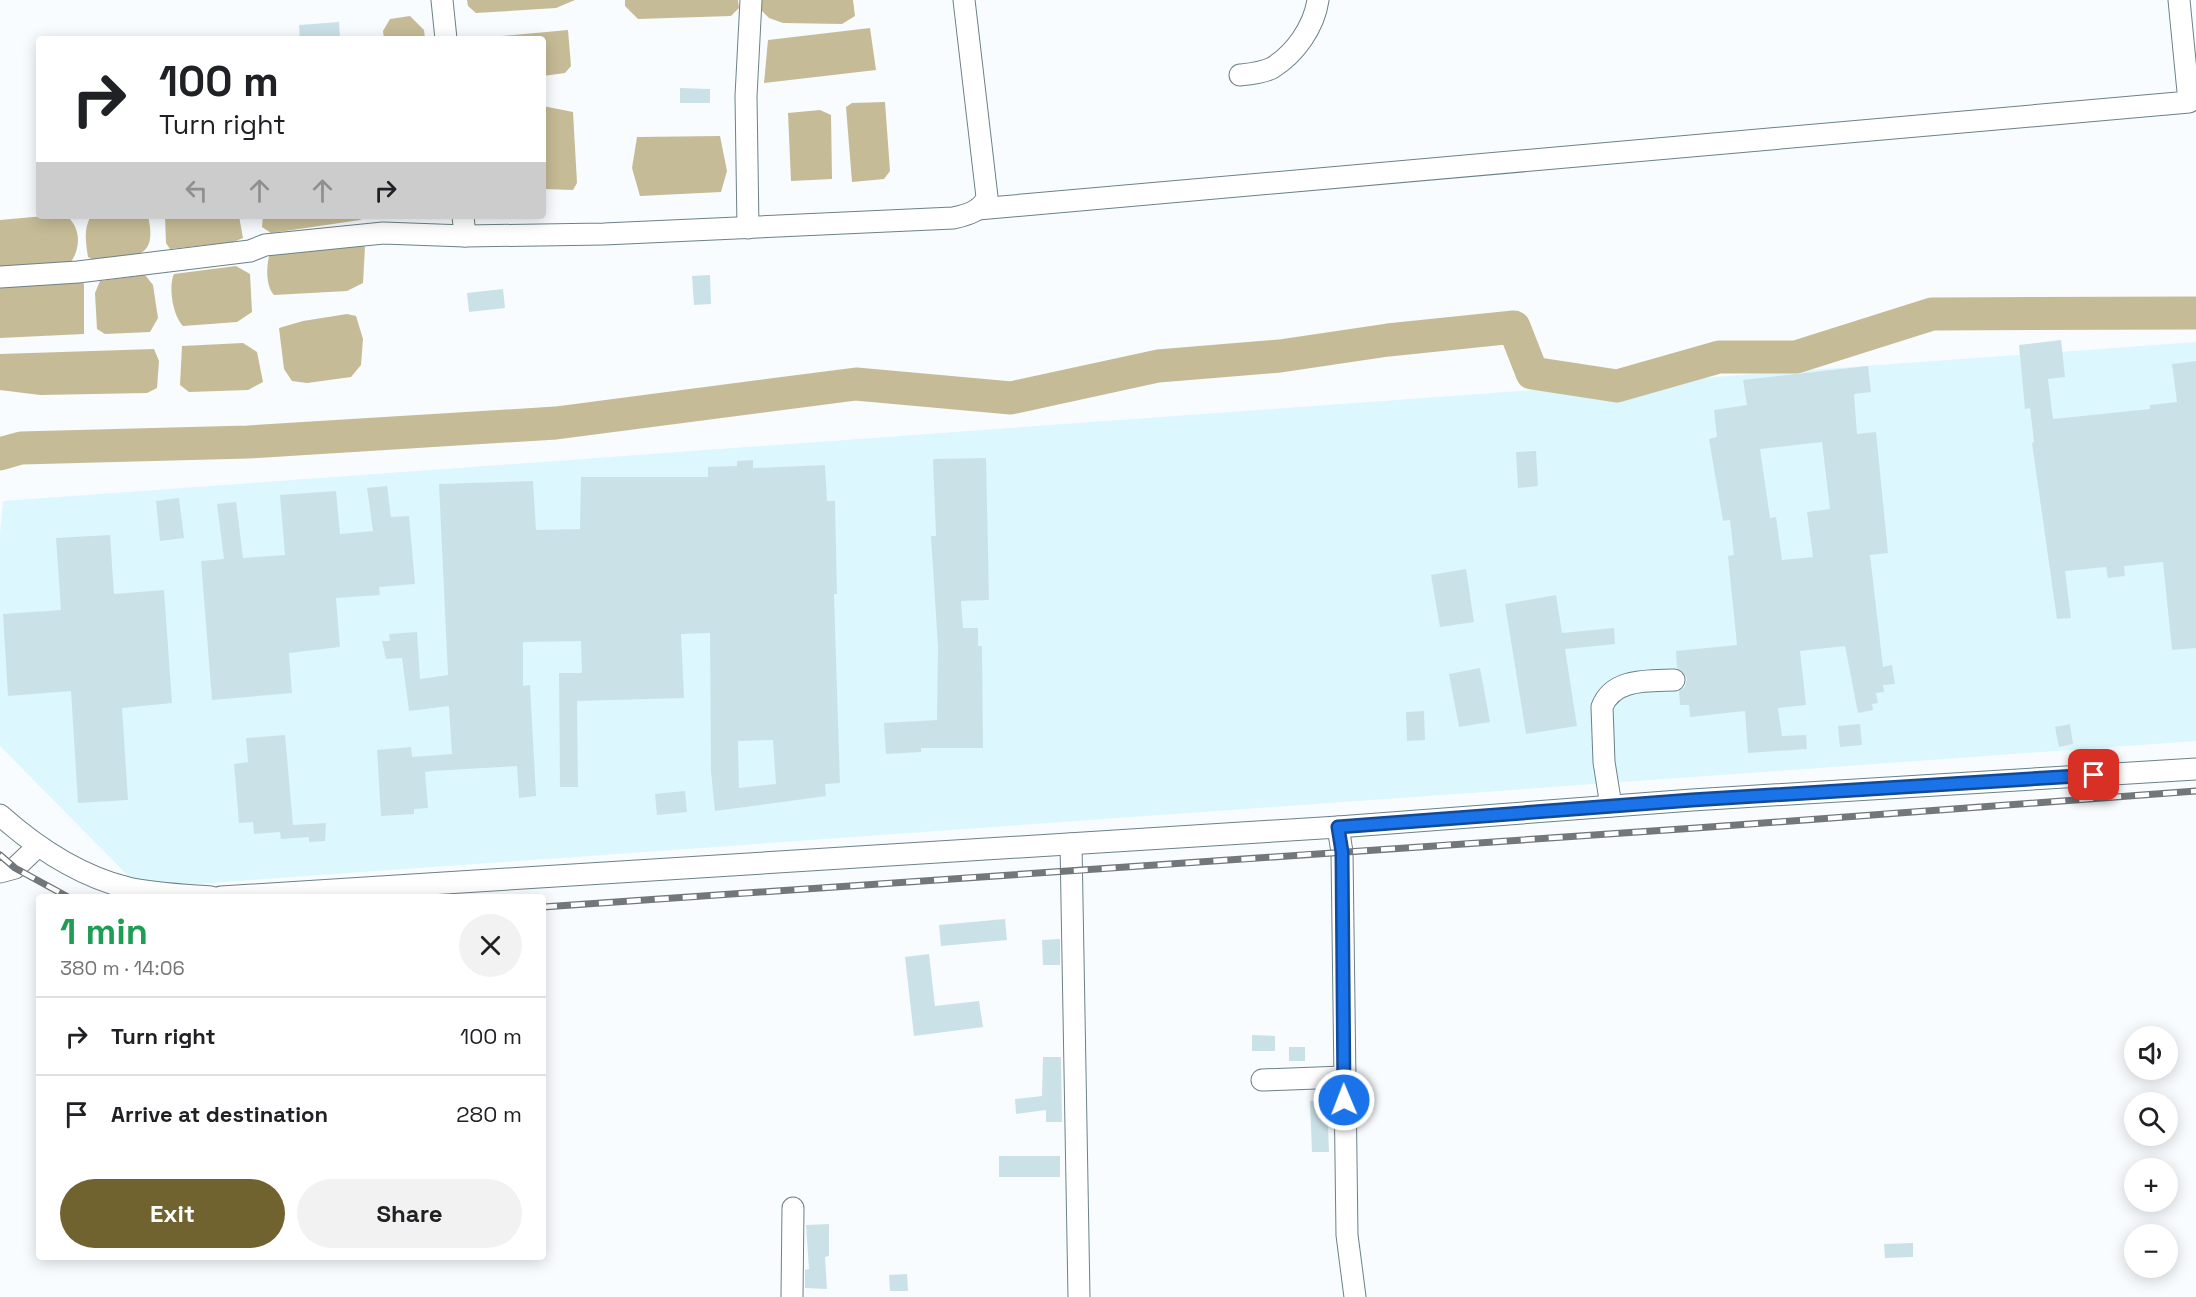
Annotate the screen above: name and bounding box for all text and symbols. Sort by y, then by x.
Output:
text: 100 m [159,55,279,108]
icon: right [60,60,138,138]
text: Turn right [159,107,286,142]
icon: left [180,174,213,207]
icon: ahead [243,174,276,207]
icon: ahead [306,174,339,207]
icon: right [369,174,402,207]
pin [2068,749,2119,800]
icon: arrive [2077,758,2110,791]
text: 1 min [60,909,148,955]
button: close [459,914,522,977]
text: 380 m · 14:06 [60,955,185,981]
icon: right [60,1020,93,1053]
text: Turn right [111,1022,216,1050]
text: 100 m [460,1022,522,1050]
map controls [2124,1026,2178,1278]
button: sound [2124,1026,2178,1080]
position arrow [1312,1068,1376,1132]
button: search [2124,1092,2178,1146]
icon: arrive [60,1098,93,1131]
text: Arrive at destination [111,1100,328,1128]
text: 280 m [456,1100,522,1128]
button: + [2124,1158,2178,1212]
button: Exit [60,1179,285,1248]
button: Share [297,1179,522,1248]
button: − [2124,1224,2178,1278]

